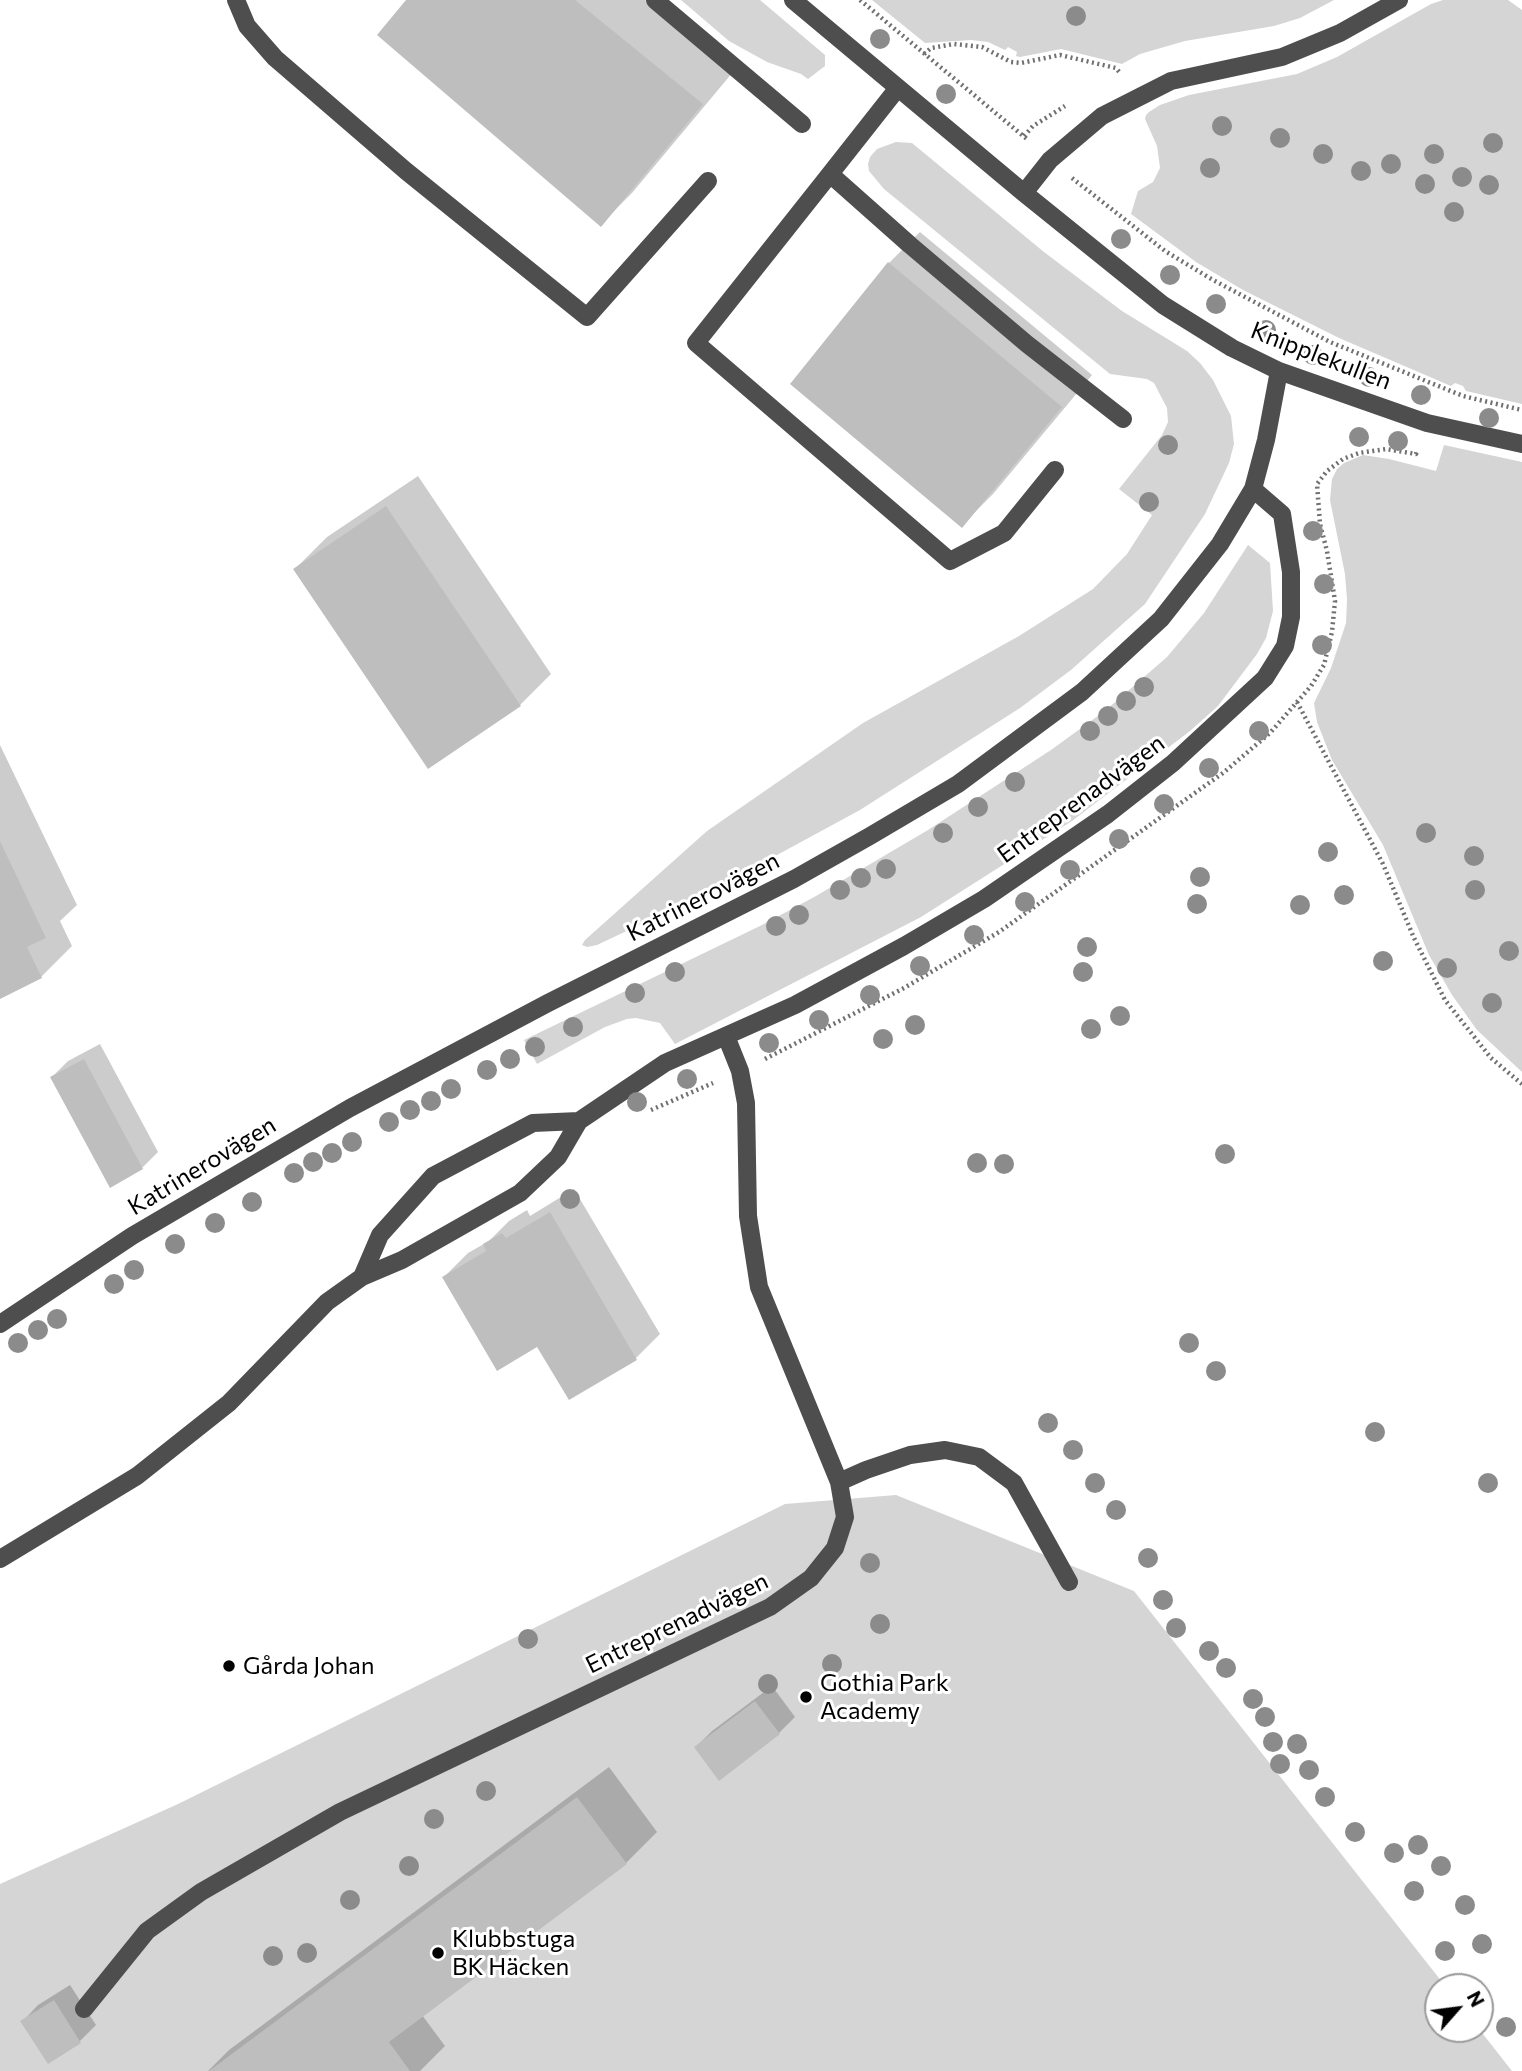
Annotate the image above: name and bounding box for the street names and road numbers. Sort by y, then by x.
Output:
street label: Knipplekullen [1247,316,1395,396]
street label: Entreprenadvägen [992,729,1170,869]
street label: Katrinerovägen [622,846,784,948]
street label: Katrinerovägen [123,1111,281,1221]
street label: Entreprenadvägen [581,1566,773,1680]

